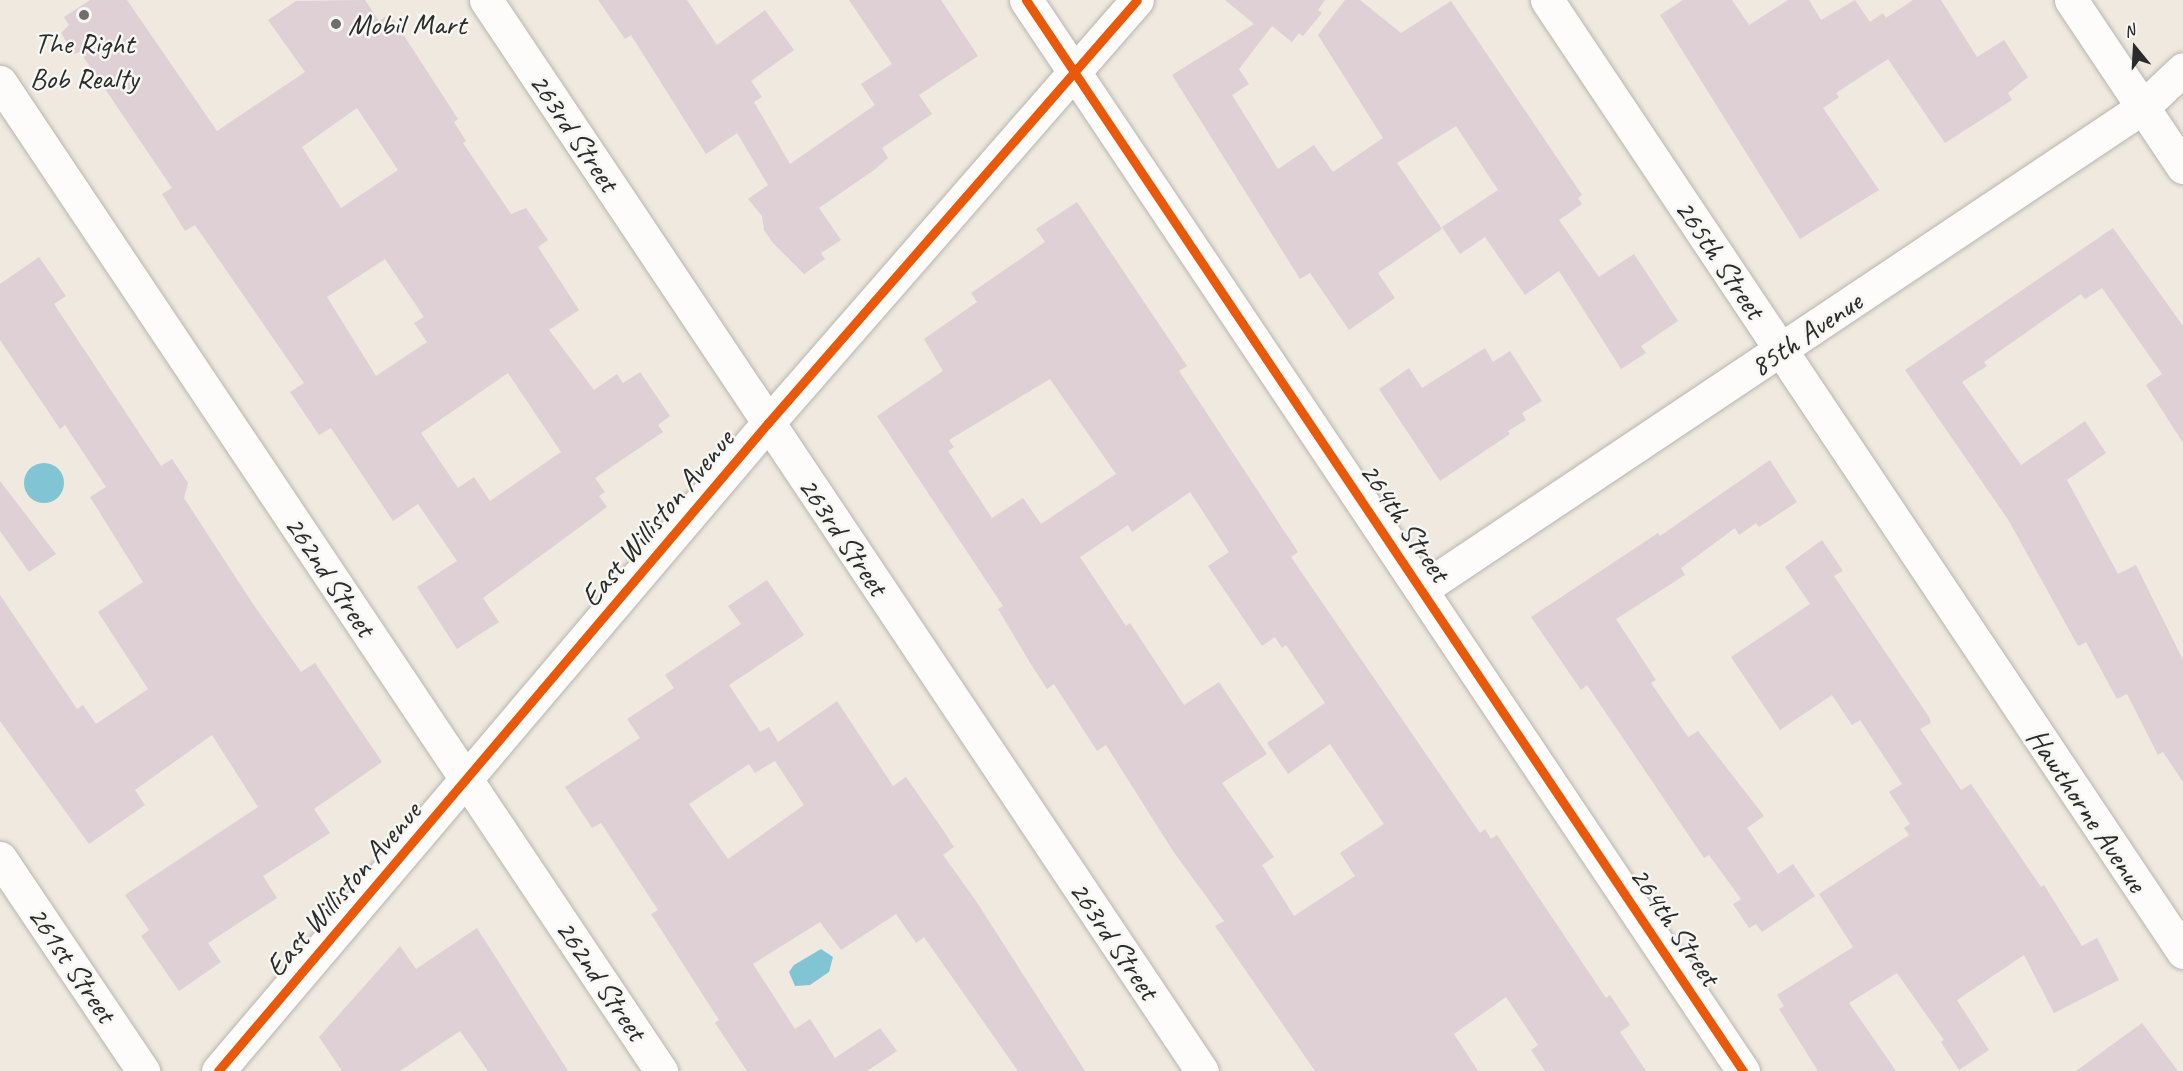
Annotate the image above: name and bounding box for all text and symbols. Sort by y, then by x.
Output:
place label: Mobil Mart [348,6,467,42]
marker: The Right Bob Realty [77,8,91,22]
marker: Mobil Mart [329,17,343,31]
north arrow [2105,18,2165,78]
text: N [2122,20,2137,42]
place label: The Right Bob Realty [29,25,139,96]
street label: 263rd Street [521,66,627,198]
street label: 265th Street [1667,192,1773,326]
street label: 85th Avenue [1743,284,1869,384]
street label: East Williston Avenue [572,422,742,614]
street label: 264th Street [1352,455,1458,589]
street label: 263rd Street [790,470,896,602]
street label: 262nd Street [276,509,384,643]
street label: Hawthorne Avenue [2019,721,2155,899]
street label: East Williston Avenue [257,794,429,984]
street label: 264th Street [1622,859,1728,993]
street label: 263rd Street [1061,874,1167,1006]
street label: 261st Street [20,899,124,1029]
street label: 262nd Street [547,913,655,1047]

